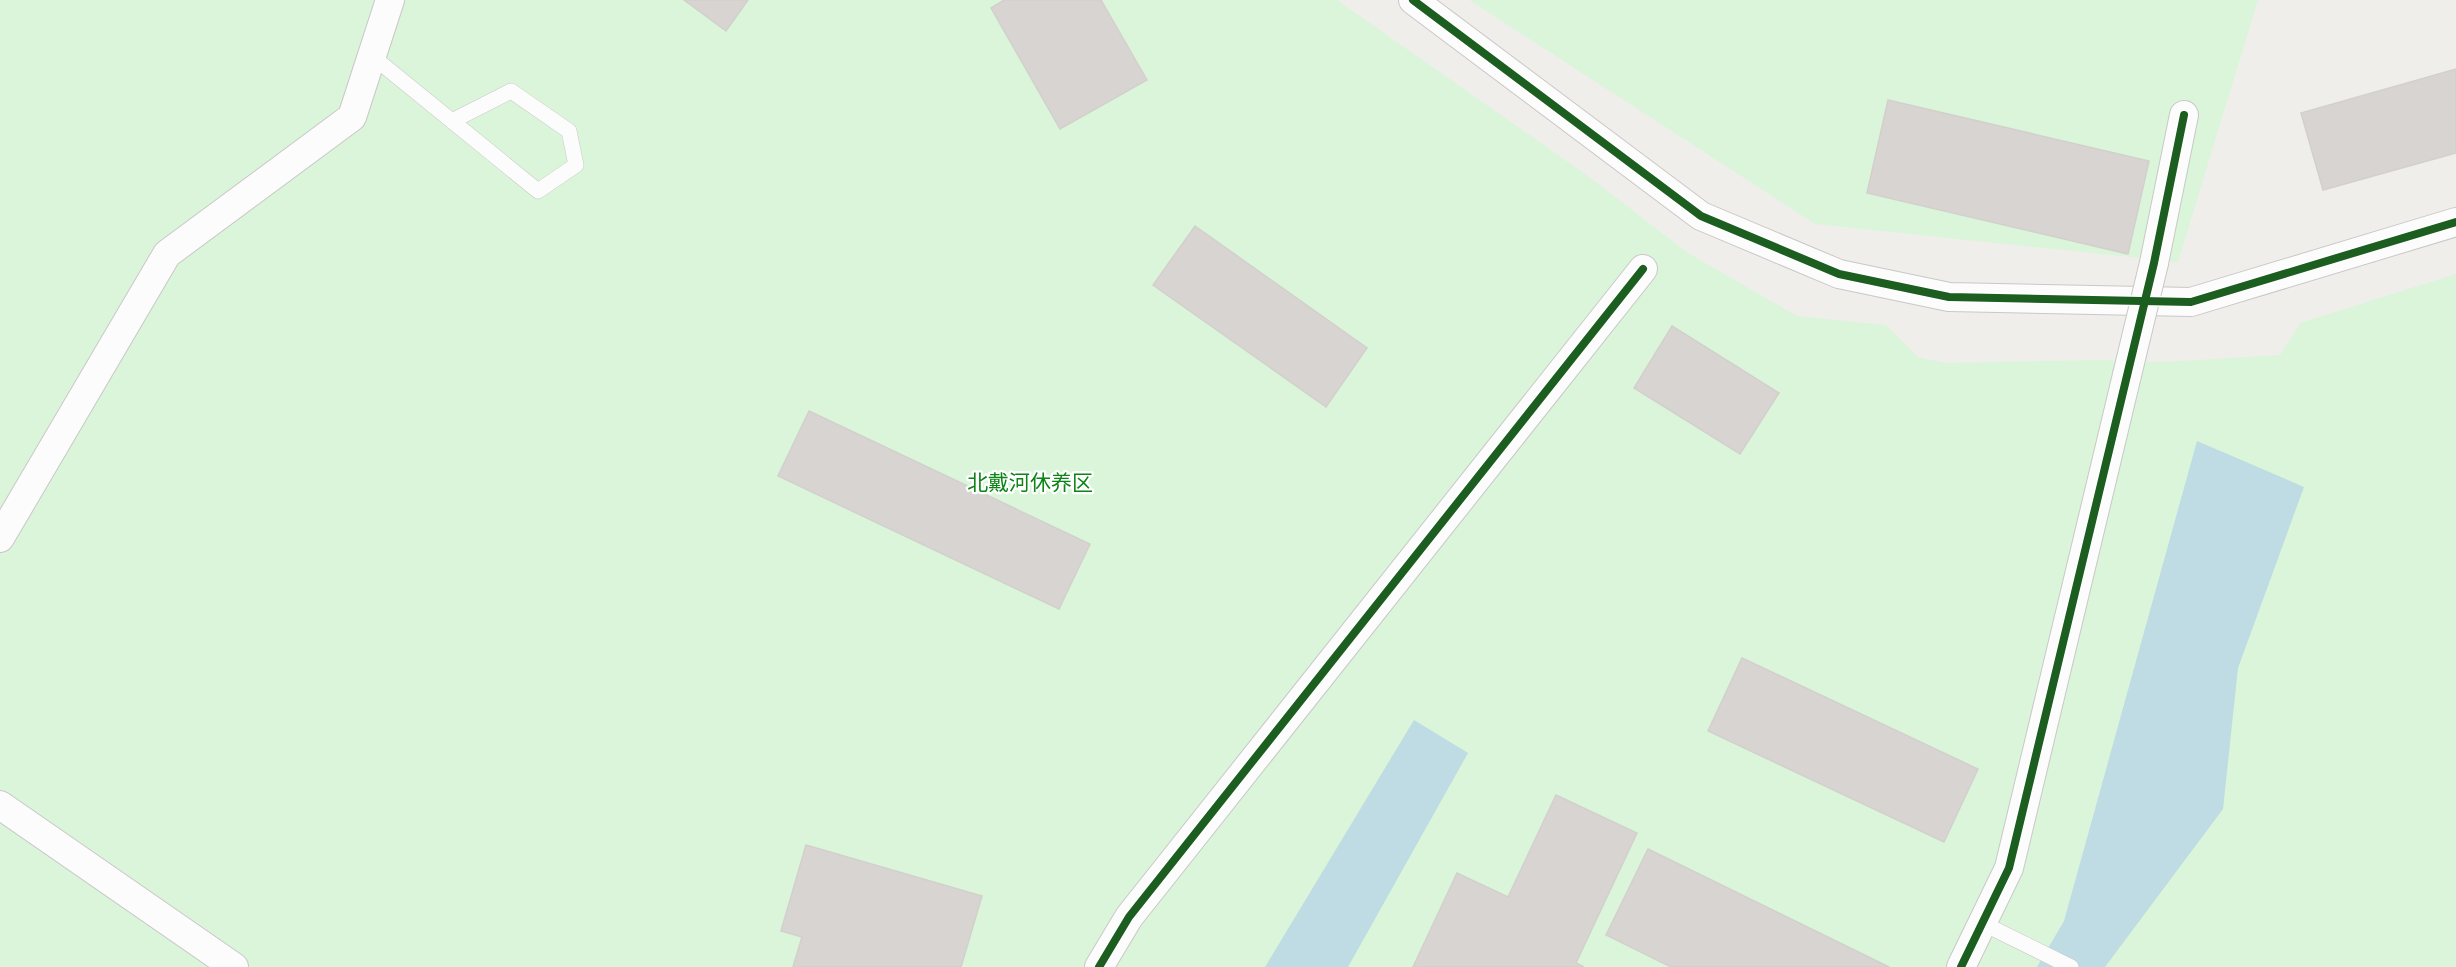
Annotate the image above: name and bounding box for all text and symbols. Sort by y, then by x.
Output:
park label: 北戴河休养区 [967,471,1093,496]

